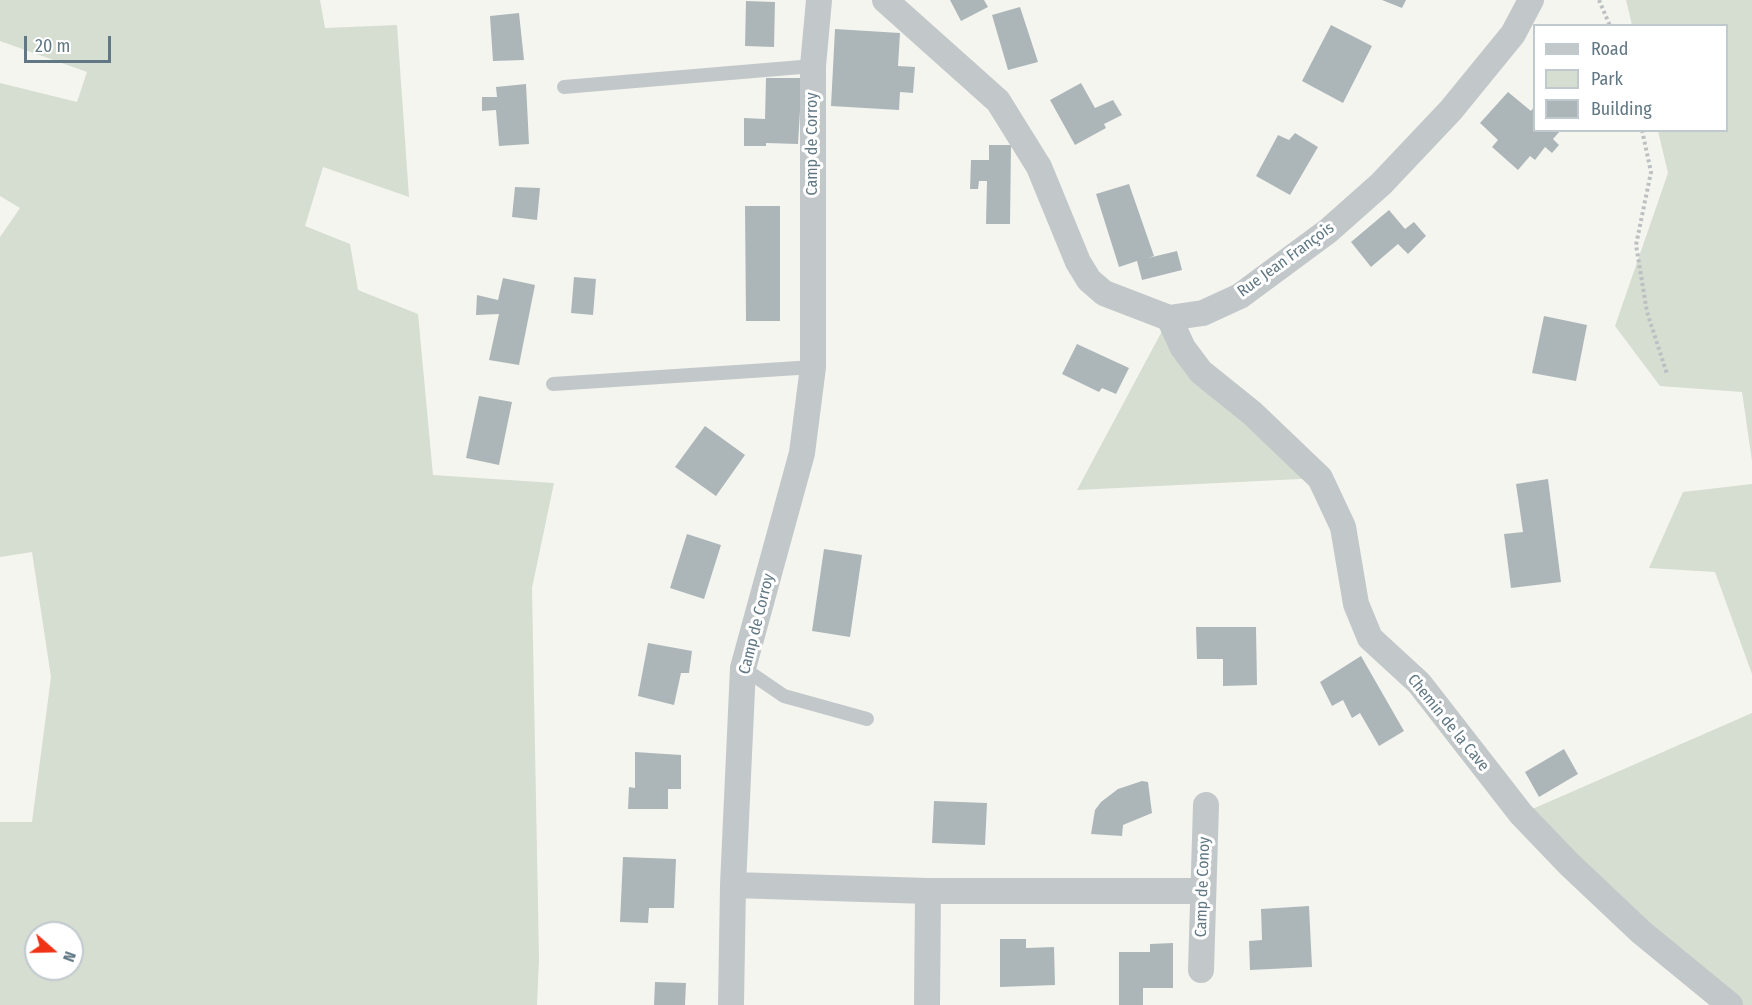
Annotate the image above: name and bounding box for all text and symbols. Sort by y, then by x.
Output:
scale bar [27,24,114,62]
legend [1533,24,1728,132]
text: 20 m [35,35,70,57]
text: Road [1591,38,1628,60]
text: Park [1591,68,1623,90]
street label: Camp de Corroy [803,92,823,196]
text: Building [1591,98,1652,120]
street label: Rue Jean François [1234,219,1338,301]
street label: Camp de Corroy [735,572,779,676]
street label: Chemin de la Cave [1403,671,1493,775]
street label: Camp de Conoy [1192,836,1214,938]
north arrow [24,921,84,981]
text: N [59,949,80,964]

